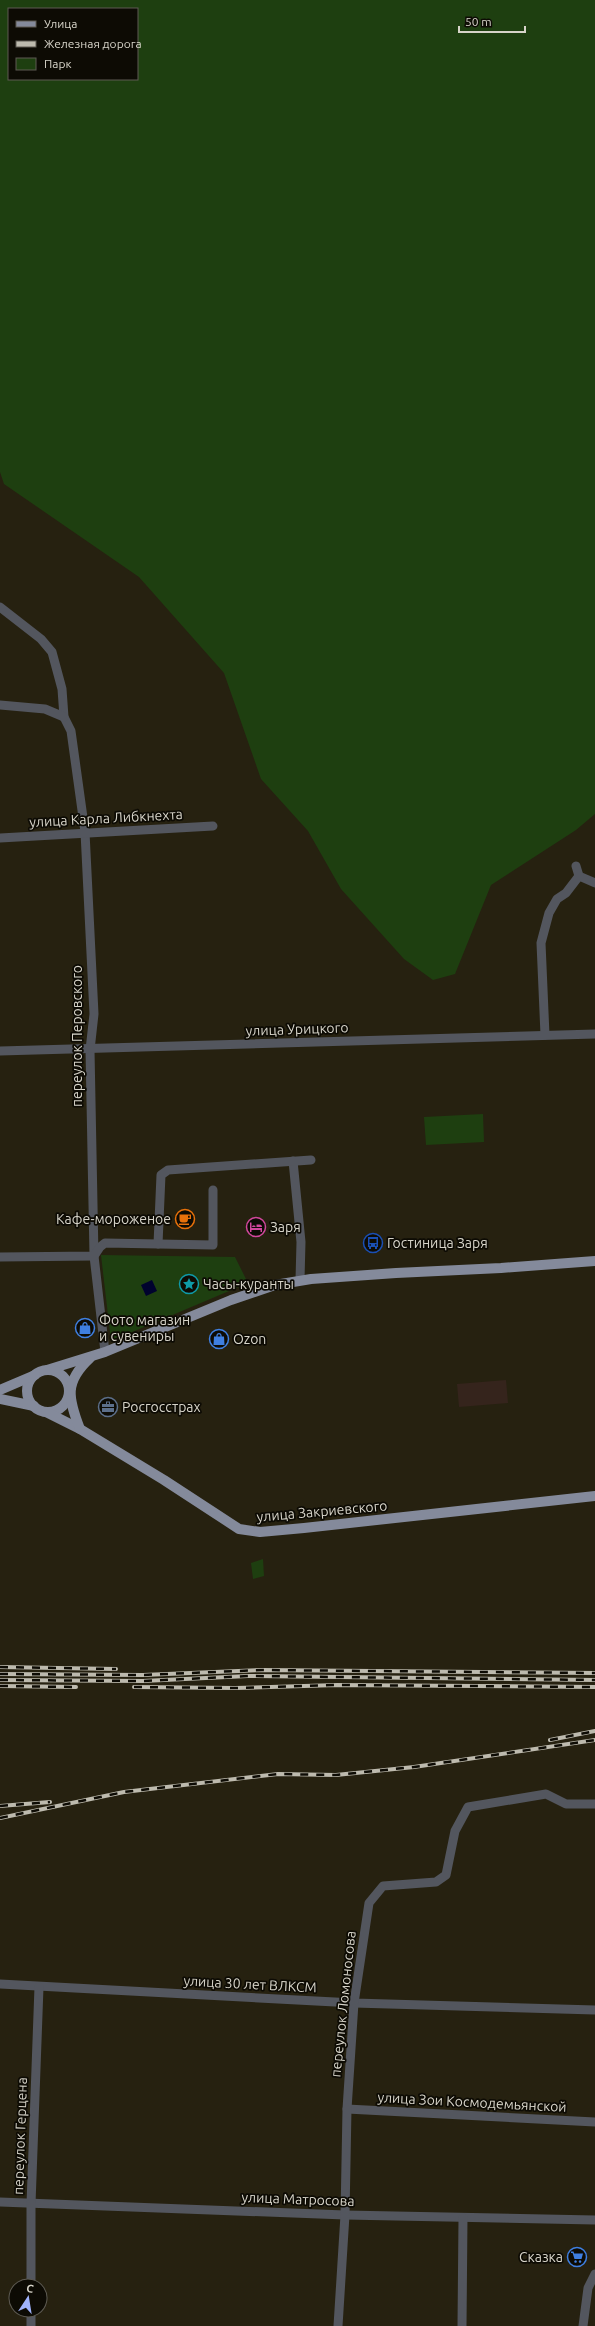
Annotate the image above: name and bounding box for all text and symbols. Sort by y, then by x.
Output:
legend [8,8,138,80]
scale bar [459,8,525,34]
text: 50 m [465,15,492,28]
text: Улица [44,17,77,30]
text: Железная дорога [44,37,142,50]
text: Парк [44,57,72,70]
street label: улица Карла Либкнехта [29,806,183,830]
street label: переулок Перовского [69,965,85,1107]
street label: улица Урицкого [245,1019,349,1039]
cafe icon: Кафе-мороженое [174,1208,196,1230]
place label: Кафе-мороженое [56,1211,171,1227]
hotel icon: Заря [245,1216,267,1238]
place label: Заря [270,1219,301,1235]
bus stop icon: Гостиница Заря [362,1232,384,1254]
place label: Гостиница Заря [387,1235,488,1251]
place icon: Часы-куранты [178,1273,200,1295]
place label: Часы-куранты [203,1276,294,1292]
place label: Фото магазин и сувениры [99,1312,190,1344]
shop icon: Фото магазин и сувениры [74,1317,96,1339]
shop icon: Ozon [208,1328,230,1350]
place label: Ozon [233,1331,266,1347]
office icon: Росгосстрах [97,1396,119,1418]
place label: Росгосстрах [122,1399,201,1415]
street label: улица Закриевского [256,1497,388,1525]
street label: переулок Ломоносова [327,1930,359,2078]
street label: улица 30 лет ВЛКСМ [183,1973,317,1995]
street label: переулок Герцена [10,2077,30,2195]
street label: улица Зои Космодемьянской [377,2089,567,2115]
street label: улица Матросова [241,2189,355,2209]
supermarket icon: Сказка [566,2246,588,2268]
place label: Сказка [519,2249,563,2265]
north arrow [8,2278,48,2318]
text: С [25,2282,35,2295]

